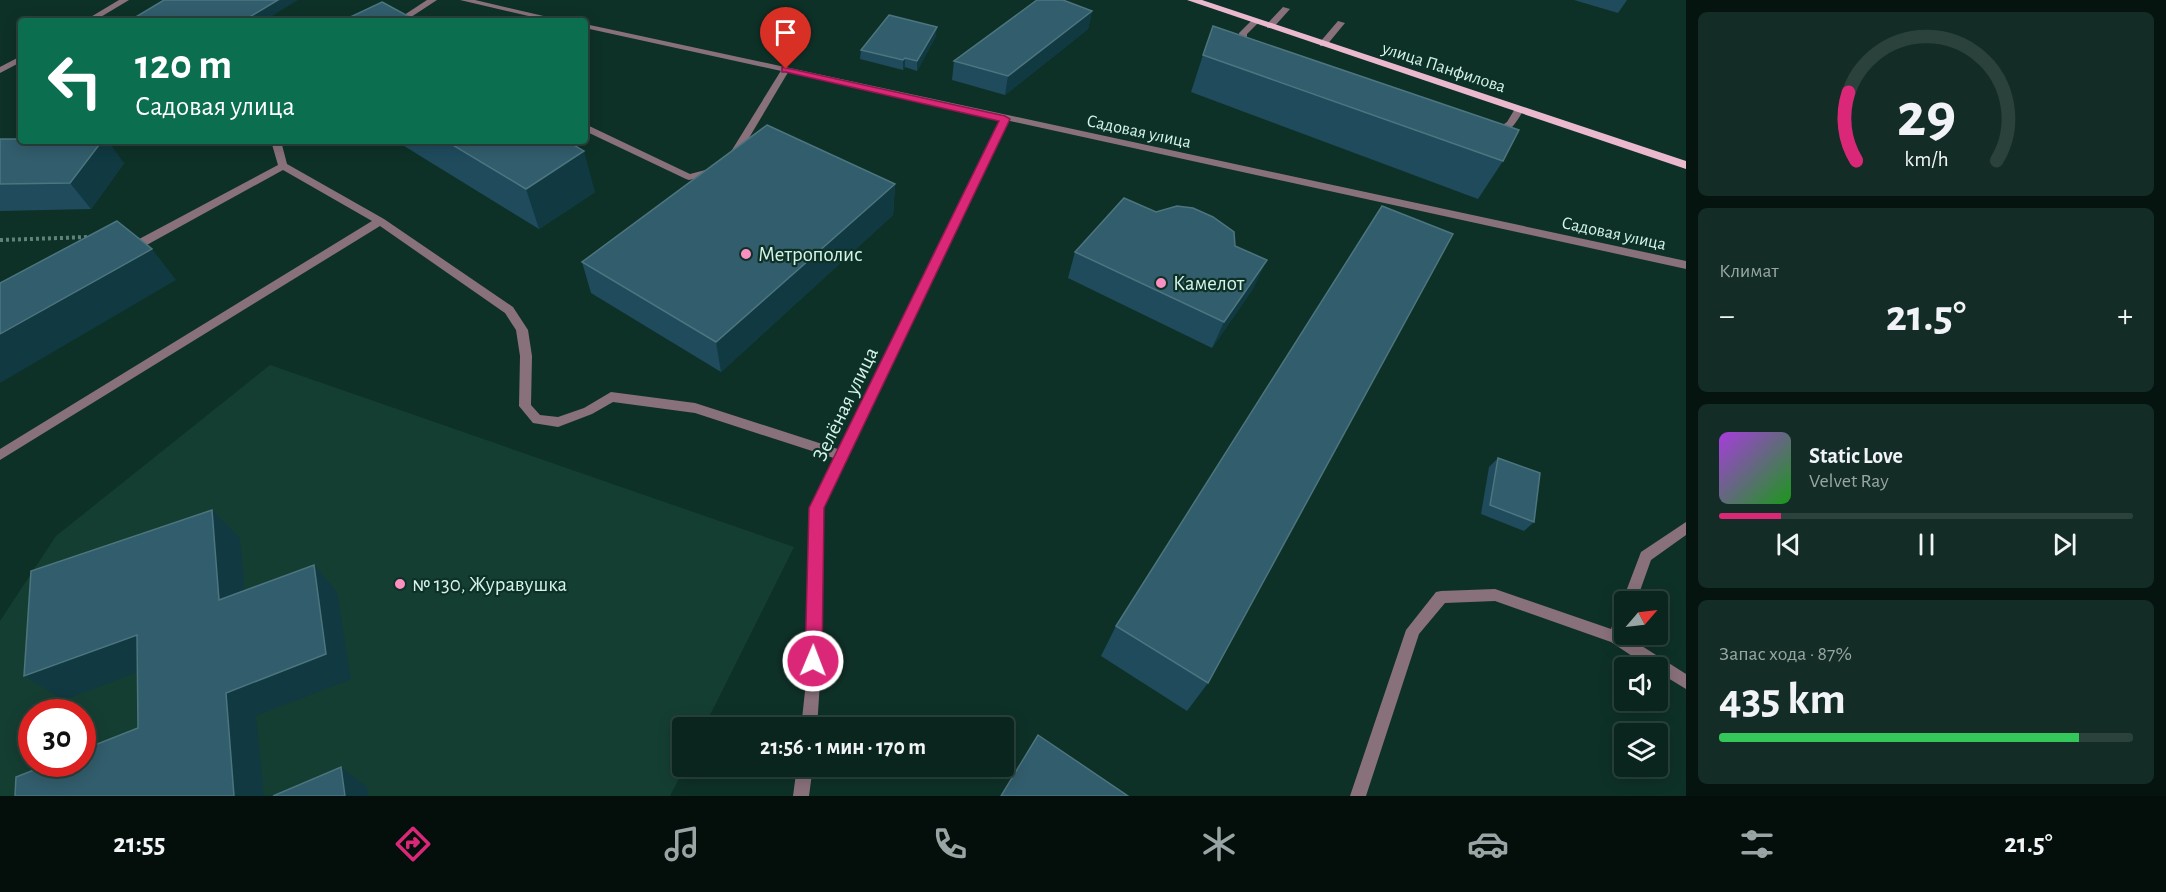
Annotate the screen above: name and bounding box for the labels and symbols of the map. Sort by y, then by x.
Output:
pin [760,7,811,69]
street label: улица Панфилова [1379,39,1508,96]
street label: Садовая улица [1085,112,1193,152]
street label: Садовая улица [1560,214,1668,254]
place label: Метрополис [758,244,863,265]
marker: Метрополис [739,247,753,261]
place label: Камелот [1173,273,1245,294]
marker: Камелот [1154,276,1168,290]
street label: Зелёная улица [809,344,882,464]
place label: № 130, Журавушка [412,574,567,595]
marker: № 130, Журавушка [393,577,407,591]
north arrow [1614,591,1668,645]
position arrow [781,629,845,693]
speed limit sign: 30 [18,699,96,777]

